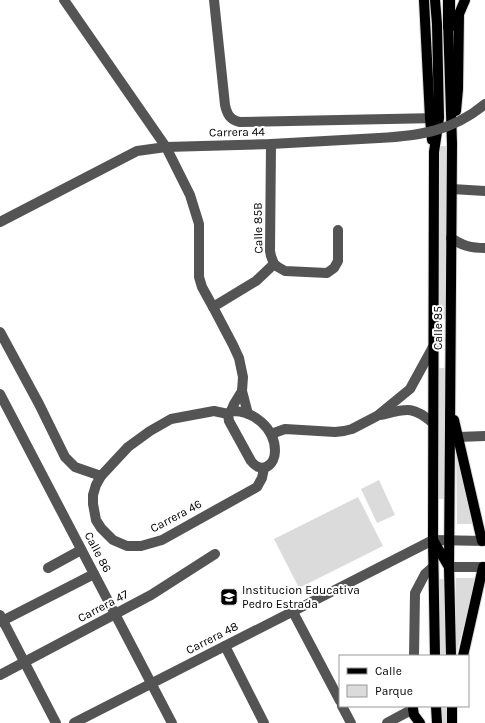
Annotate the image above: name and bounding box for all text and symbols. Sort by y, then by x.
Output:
street label: Carrera 44 [209,125,265,139]
street label: Calle 85B [251,202,265,254]
street label: Calle 85 [431,306,445,350]
street label: Carrera 46 [148,497,204,535]
street label: Calle 86 [82,529,115,575]
place label: Institucion Educativa Pedro Estrada [242,583,360,611]
street label: Carrera 47 [75,587,131,625]
school or university icon: Institucion Educativa Pedro Estrada [219,587,239,607]
street label: Carrera 48 [184,619,240,657]
legend [339,655,469,707]
text: Calle [375,664,402,678]
text: Parque [375,684,413,698]

